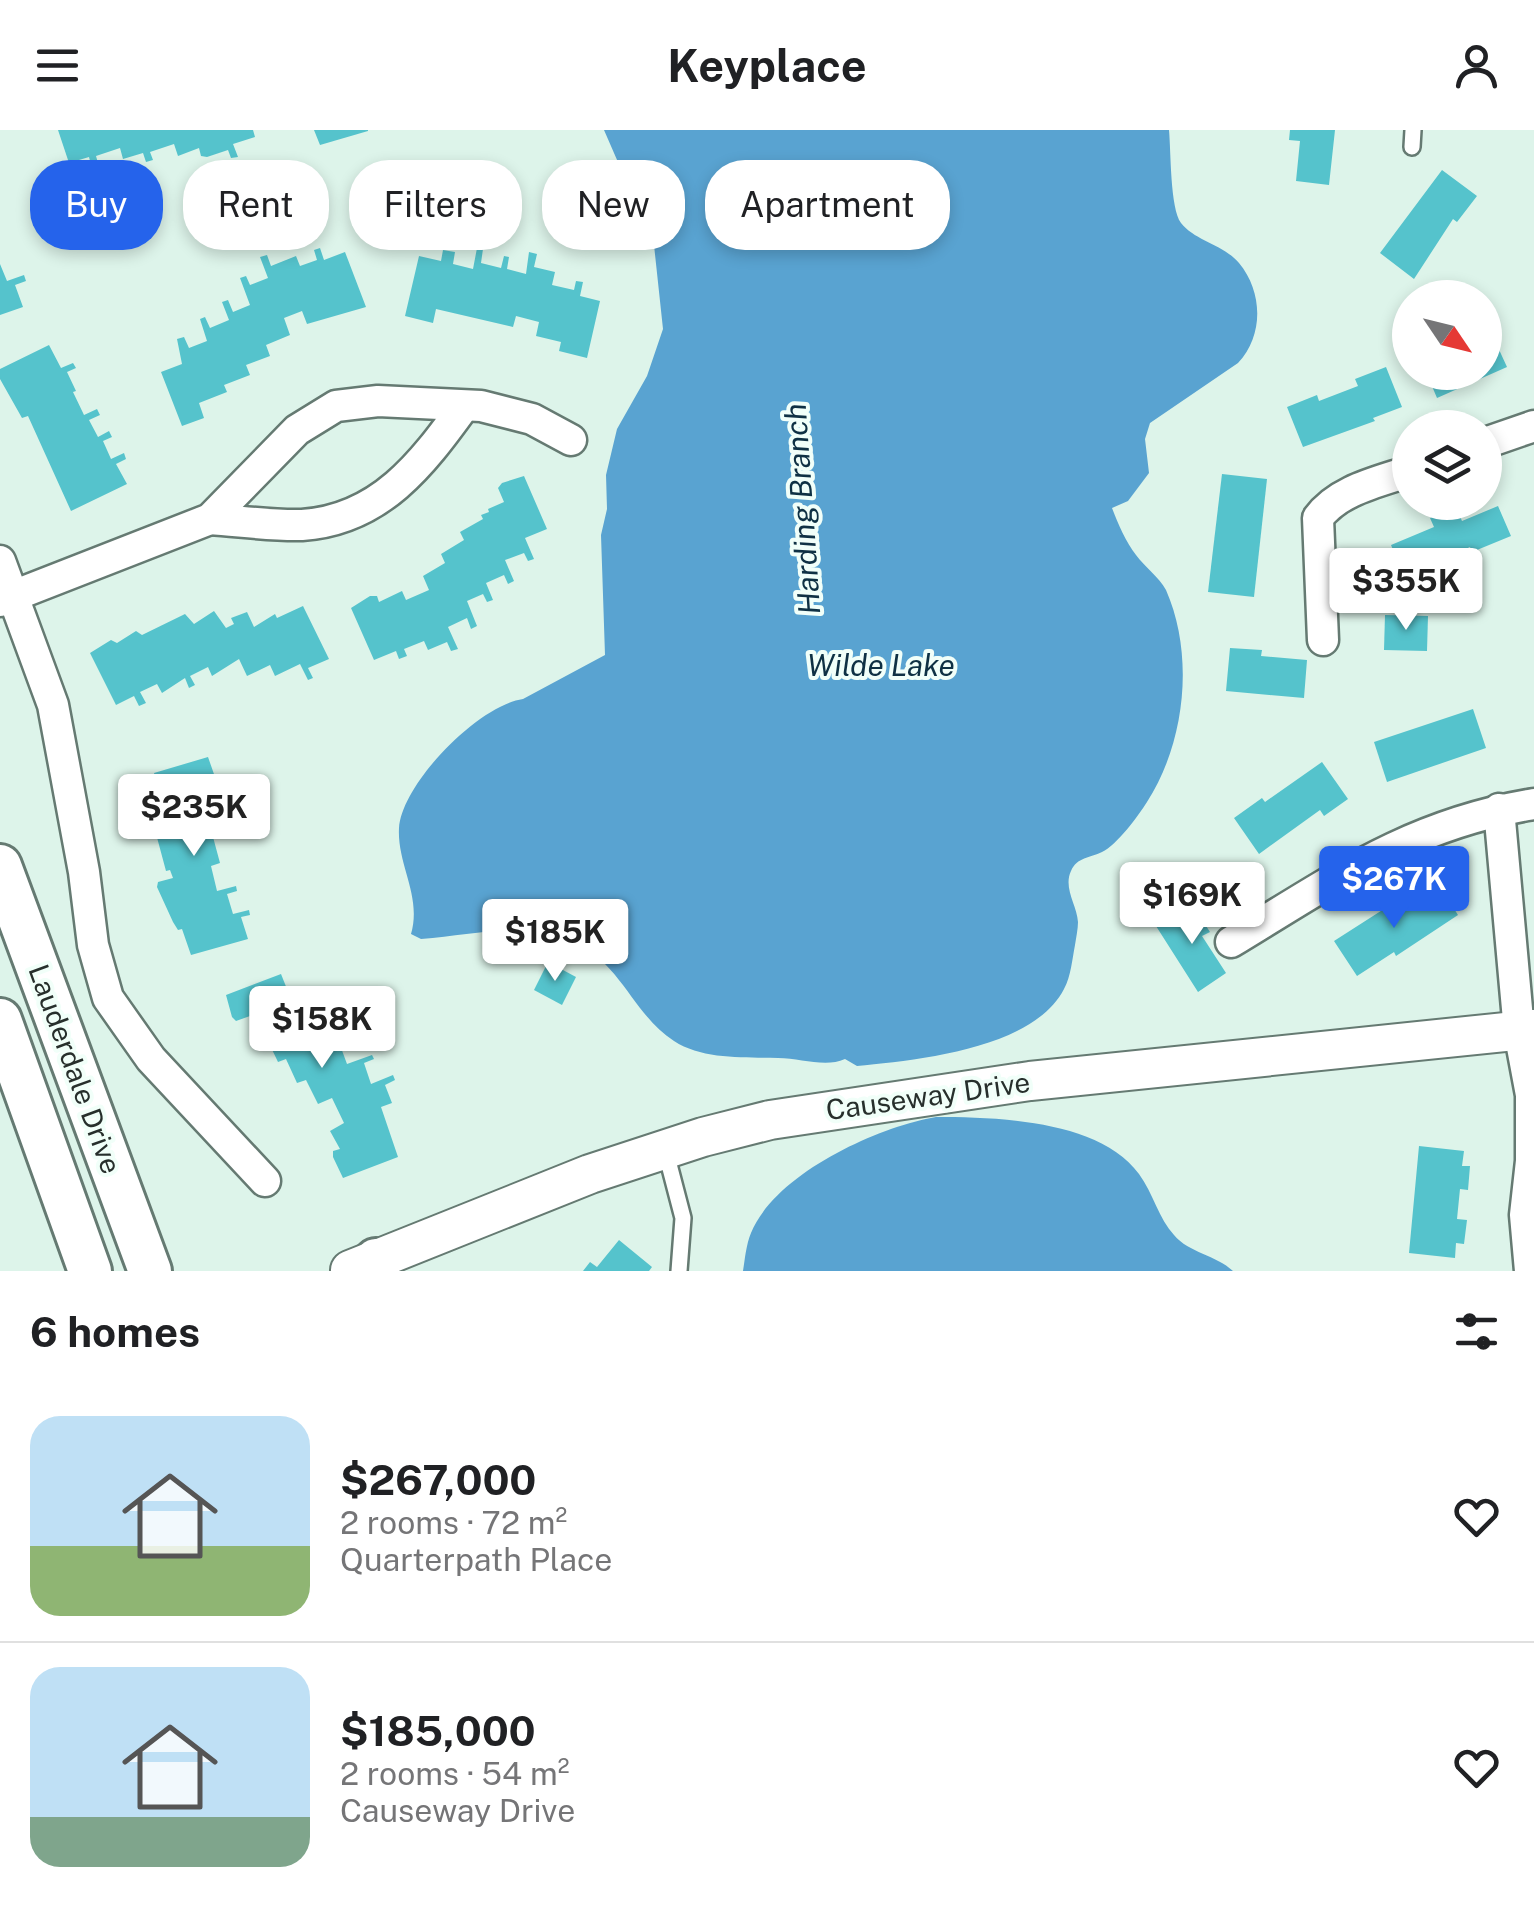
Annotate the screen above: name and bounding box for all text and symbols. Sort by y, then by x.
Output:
icon: menu [30,38,85,93]
icon: person [1449,38,1504,93]
text: Keyplace [667,39,867,92]
chip: Buy [30,160,163,250]
chip: Rent [183,160,329,250]
chip: Filters [349,160,522,250]
chip: New [542,160,685,250]
chip: Apartment [705,160,950,250]
north arrow [1392,280,1502,390]
map controls [1392,280,1502,520]
water label: Harding Branch [777,402,827,616]
button: layers [1392,410,1502,520]
pin: $355K [1336,548,1476,633]
text: $355K [1351,562,1461,599]
water label: Wilde Lake [807,647,955,683]
pin: $235K [124,774,264,859]
text: $235K [140,788,248,825]
pin: $267K [1324,846,1464,931]
text: $267K [1341,860,1447,897]
pin: $169K [1122,862,1262,947]
text: $169K [1142,876,1242,913]
pin: $185K [485,899,625,984]
text: $185K [504,913,606,950]
street label: Lauderdale Drive [22,960,129,1178]
pin: $158K [252,986,392,1071]
text: $158K [271,1000,373,1037]
street label: Causeway Drive [824,1065,1032,1126]
icon: filters [1449,1304,1504,1359]
text: 6 homes [30,1307,200,1356]
text: $267,000 [340,1455,536,1504]
icon: home [110,1456,230,1576]
icon: heart [1449,1489,1504,1544]
text: 2 rooms · 72 m² [340,1504,567,1541]
text: Quarterpath Place [340,1541,612,1578]
text: $185,000 [340,1706,536,1755]
icon: home [110,1707,230,1827]
icon: heart [1449,1740,1504,1795]
text: 2 rooms · 54 m² [340,1755,569,1792]
text: Causeway Drive [340,1792,575,1829]

